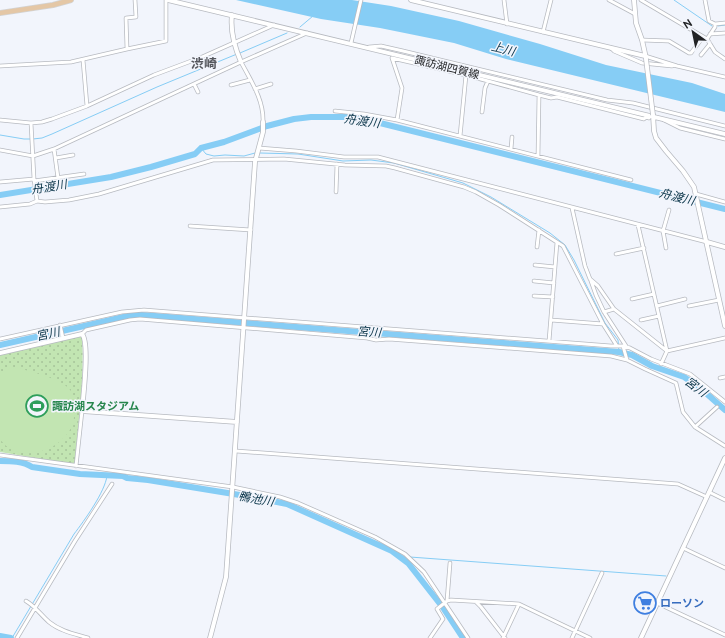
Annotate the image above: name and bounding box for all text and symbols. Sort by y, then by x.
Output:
north arrow [673,12,713,52]
text: N [681,16,694,31]
water label: 上川 [490,39,518,58]
street label: 諏訪湖四賀線 [414,53,480,81]
district label: 渋崎 [191,56,217,70]
water label: 舟渡川 [343,112,383,130]
water label: 舟渡川 [30,177,70,196]
water label: 舟渡川 [658,186,698,208]
water label: 宮川 [35,324,63,342]
water label: 宮川 [357,324,383,339]
water label: 宮川 [683,374,711,400]
sports icon: 諏訪湖スタジアム [24,393,50,419]
place label: 諏訪湖スタジアム [52,400,139,412]
water label: 鴨池川 [237,489,277,508]
supermarket icon: ローソン [632,590,658,616]
place label: ローソン [660,597,704,609]

